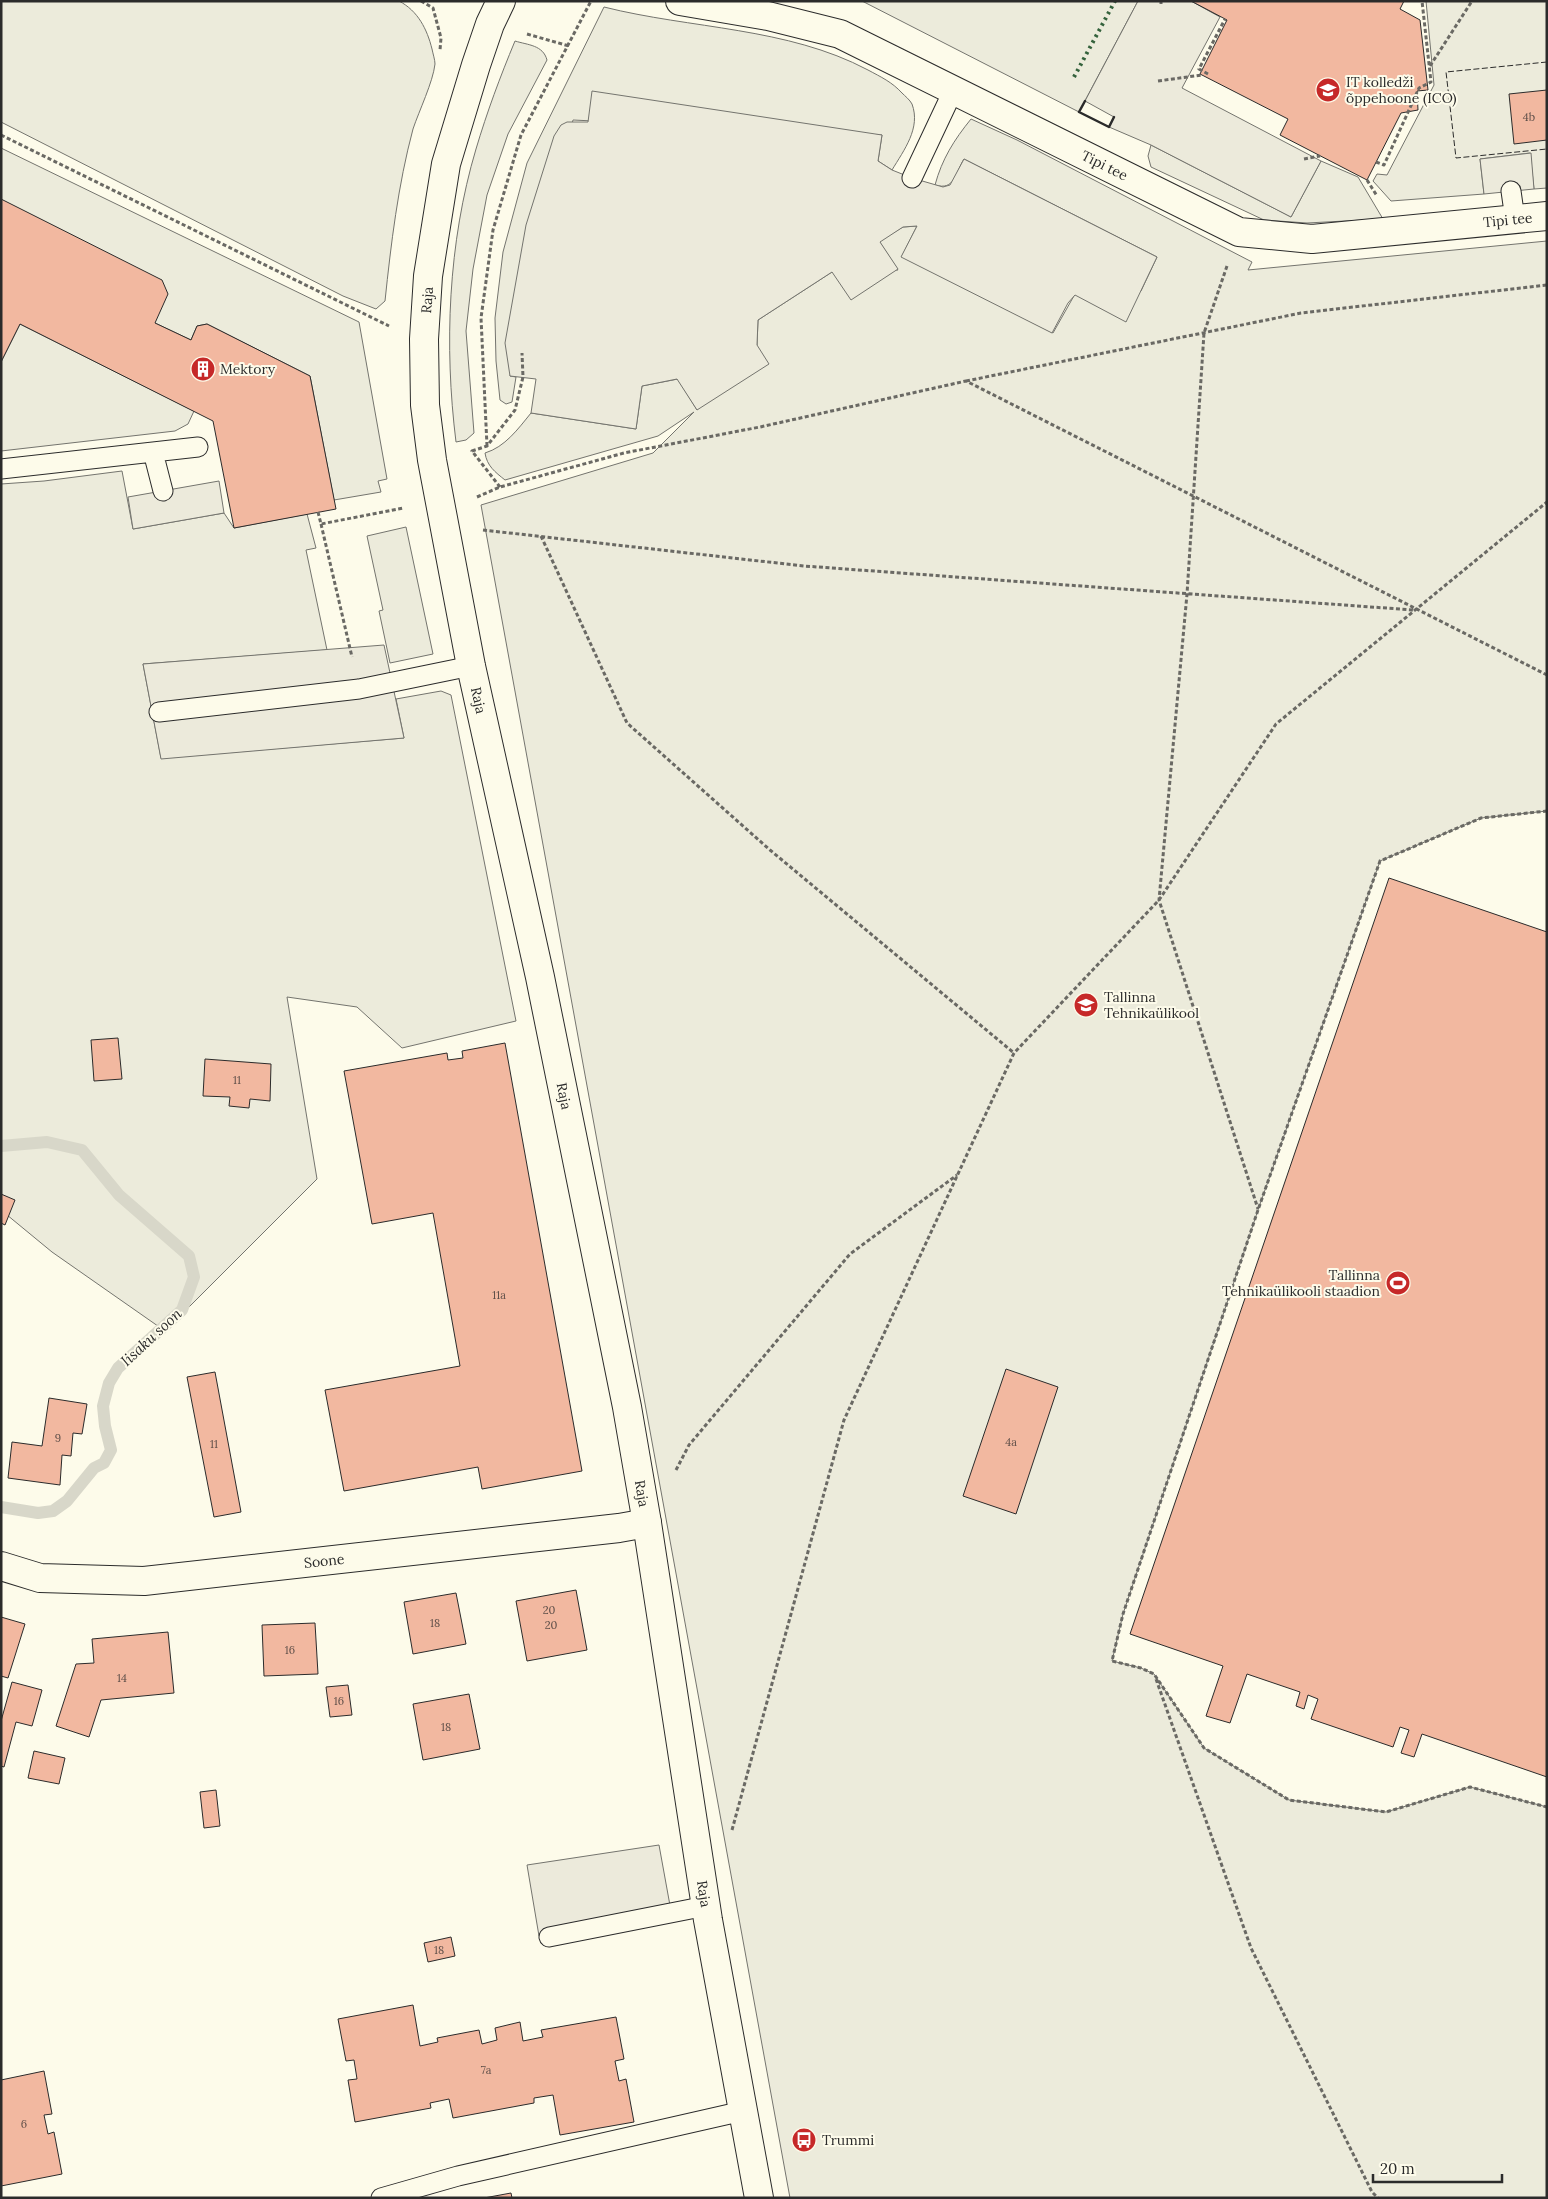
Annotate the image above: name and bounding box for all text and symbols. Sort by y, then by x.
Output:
place label: IT kolledži õppehoone (ICO) [1346,73,1457,107]
school or university icon: IT kolledži õppehoone (ICO) [1315,77,1341,103]
house number: 4b [1523,110,1535,124]
street label: Tipi tee [1079,146,1131,185]
street label: Tipi tee [1482,208,1534,231]
street label: Raja [417,286,437,314]
building icon: Mektory [190,356,216,382]
place label: Mektory [220,360,276,378]
street label: Raja [467,685,490,715]
place label: Tallinna Tehnikaülikool [1104,988,1199,1022]
school or university icon: Tallinna Tehnikaülikool [1073,992,1099,1018]
house number: 11 [233,1073,241,1087]
street label: Raja [553,1081,576,1111]
place label: Tallinna Tehnikaülikooli staadion [1222,1266,1380,1300]
sports icon: Tallinna Tehnikaülikooli staadion [1385,1270,1411,1296]
house number: 11a [492,1288,506,1302]
water label: Iisaku soon [117,1304,186,1370]
house number: 9 [55,1431,61,1445]
house number: 4a [1005,1435,1017,1449]
house number: 11 [210,1437,218,1451]
street label: Raja [631,1479,653,1508]
street label: Soone [303,1550,346,1572]
house number: 20 [543,1603,556,1617]
house number: 18 [430,1616,440,1630]
house number: 20 [545,1618,558,1632]
house number: 16 [285,1643,295,1657]
house number: 14 [117,1671,127,1685]
house number: 16 [334,1694,344,1708]
house number: 18 [441,1720,451,1734]
street label: Raja [693,1879,715,1908]
house number: 18 [434,1943,444,1957]
house number: 7a [481,2063,492,2077]
house number: 6 [21,2117,27,2131]
bus stop icon: Trummi [791,2127,817,2153]
place label: Trummi [822,2131,874,2149]
scale bar [1373,2152,1502,2184]
text: 20 m [1380,2159,1415,2178]

